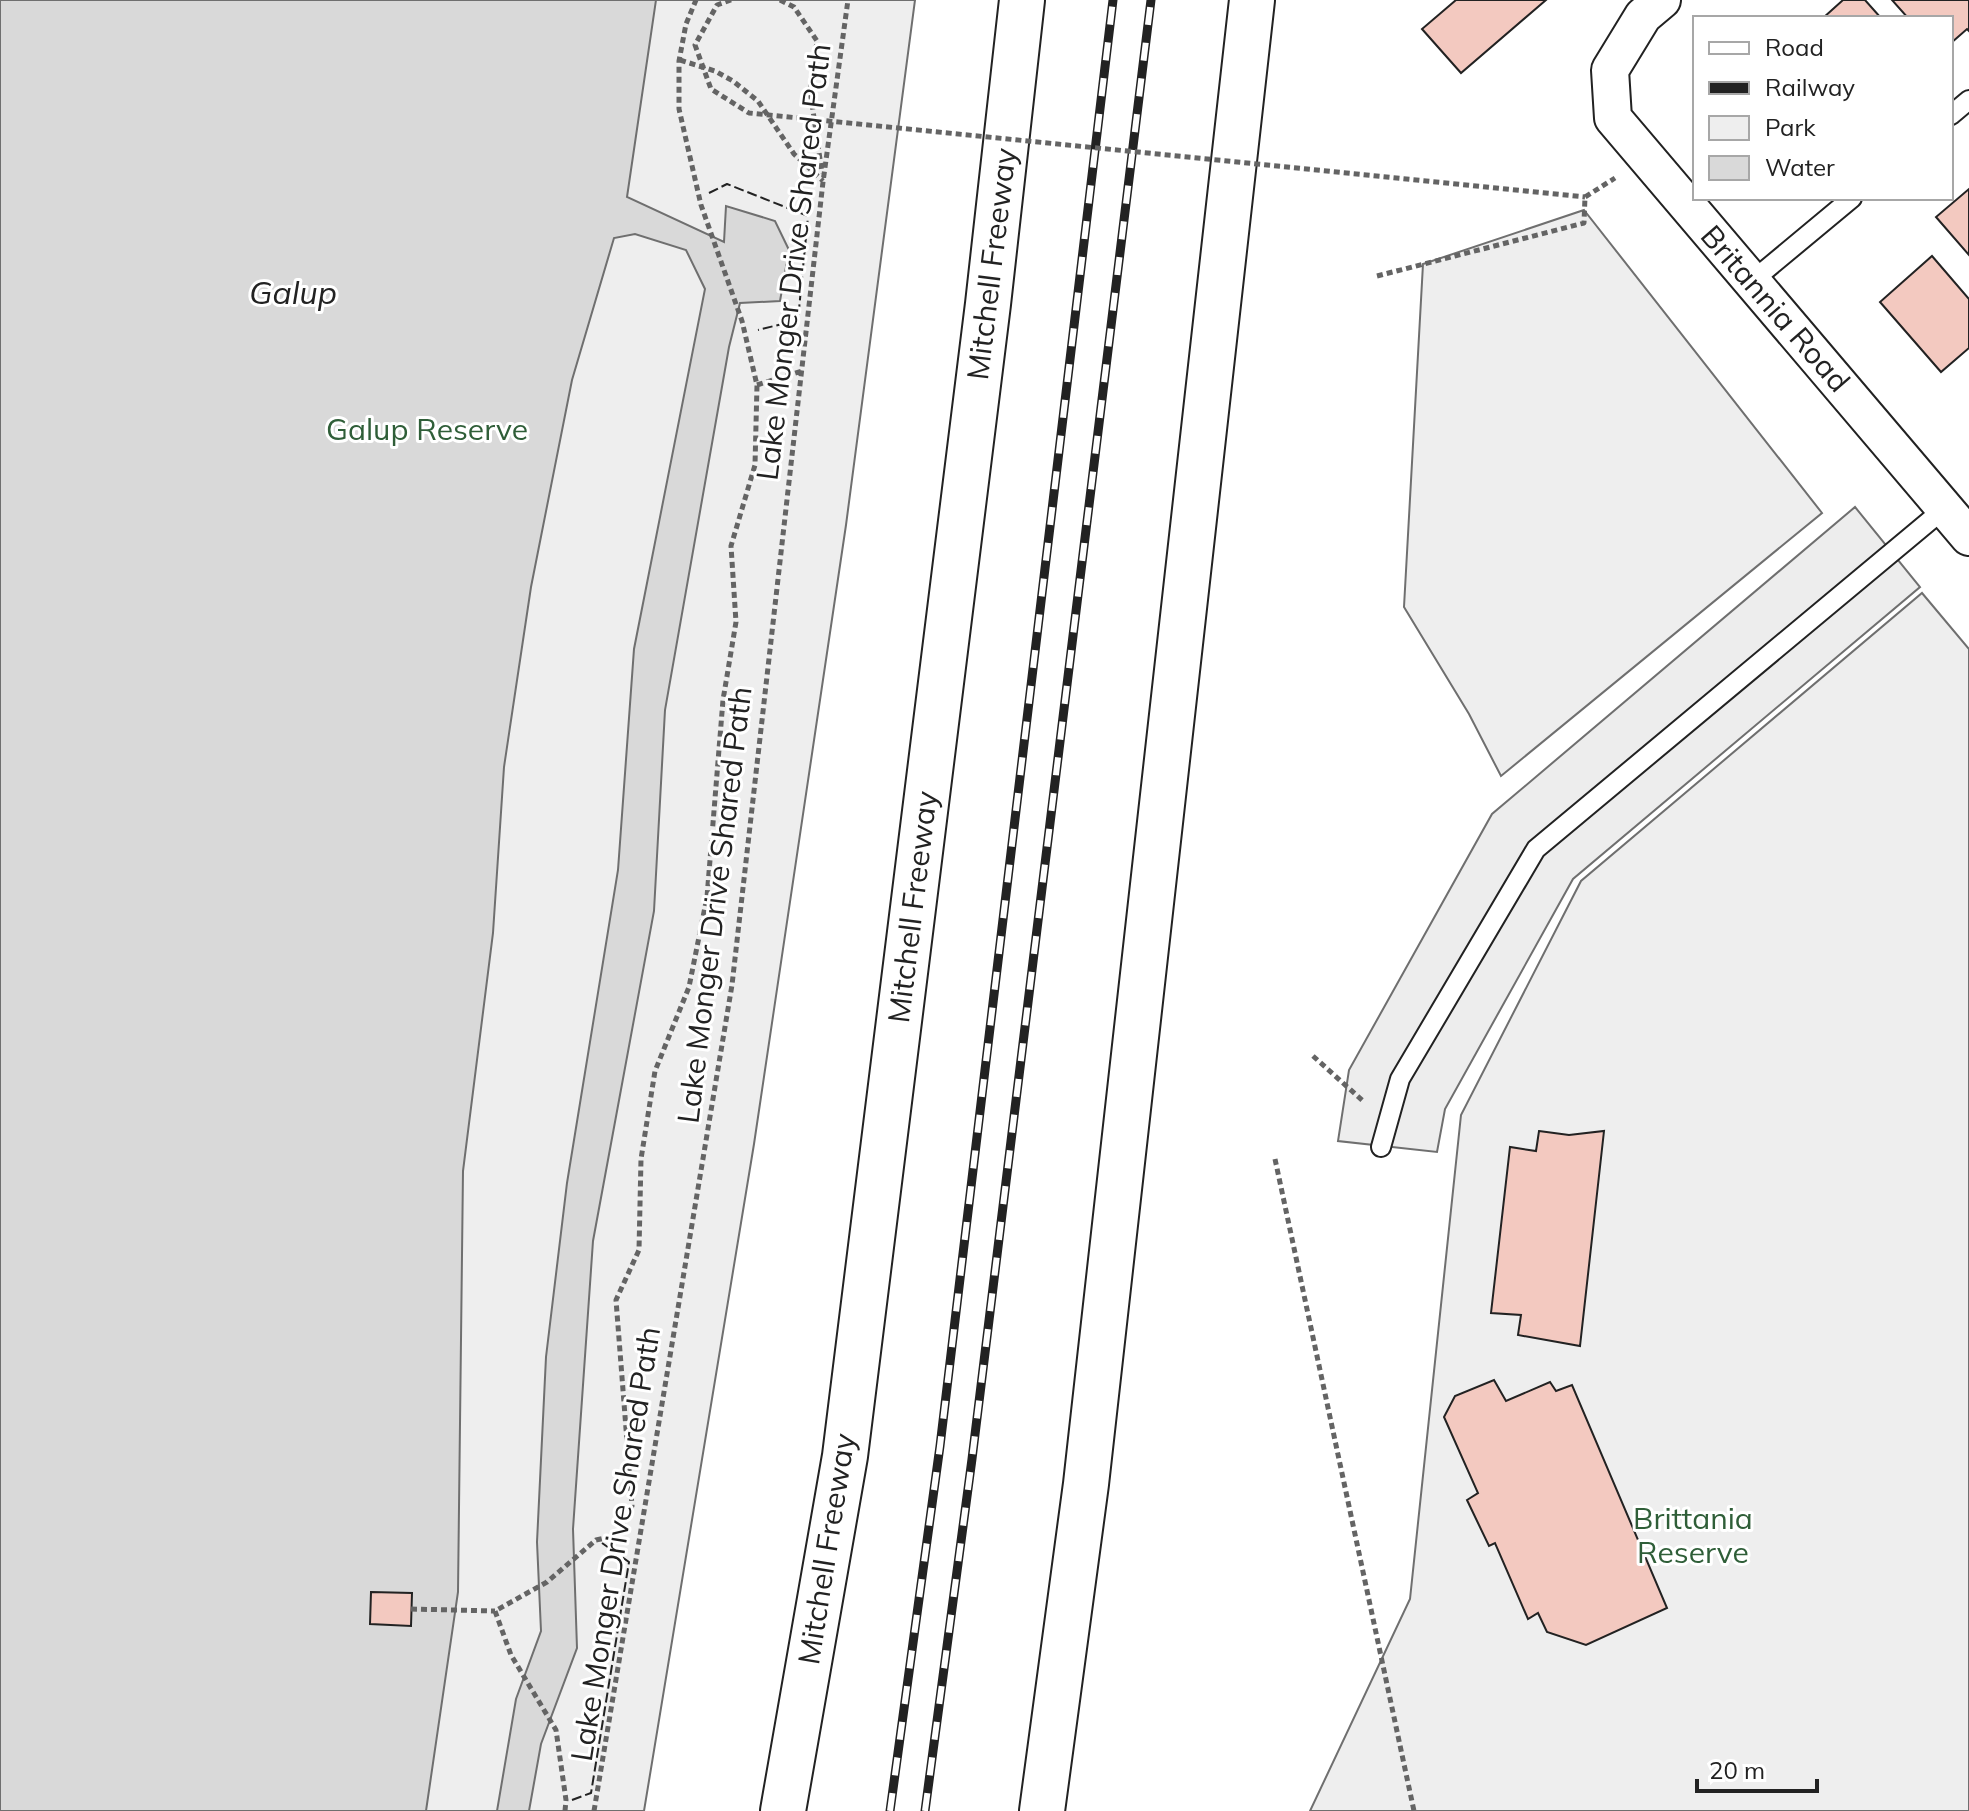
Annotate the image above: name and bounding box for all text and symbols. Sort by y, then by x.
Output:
legend [1693,16,1953,200]
text: Road [1765,32,1824,62]
street label: Lake Monger Drive Shared Path [747,41,839,482]
text: Railway [1765,72,1855,102]
text: Park [1765,112,1816,142]
street label: Mitchell Freeway [958,146,1024,382]
text: Water [1765,152,1835,182]
street label: Britannia Road [1693,217,1859,400]
water label: Galup [249,272,337,312]
park label: Galup Reserve [326,410,528,448]
street label: Lake Monger Drive Shared Path [668,684,760,1125]
street label: Mitchell Freeway [879,789,945,1025]
street label: Lake Monger Drive Shared Path [562,1324,668,1764]
street label: Mitchell Freeway [789,1431,863,1667]
park label: Brittania Reserve [1633,1499,1753,1571]
scale bar [1697,1743,1817,1793]
text: 20 m [1709,1755,1765,1785]

